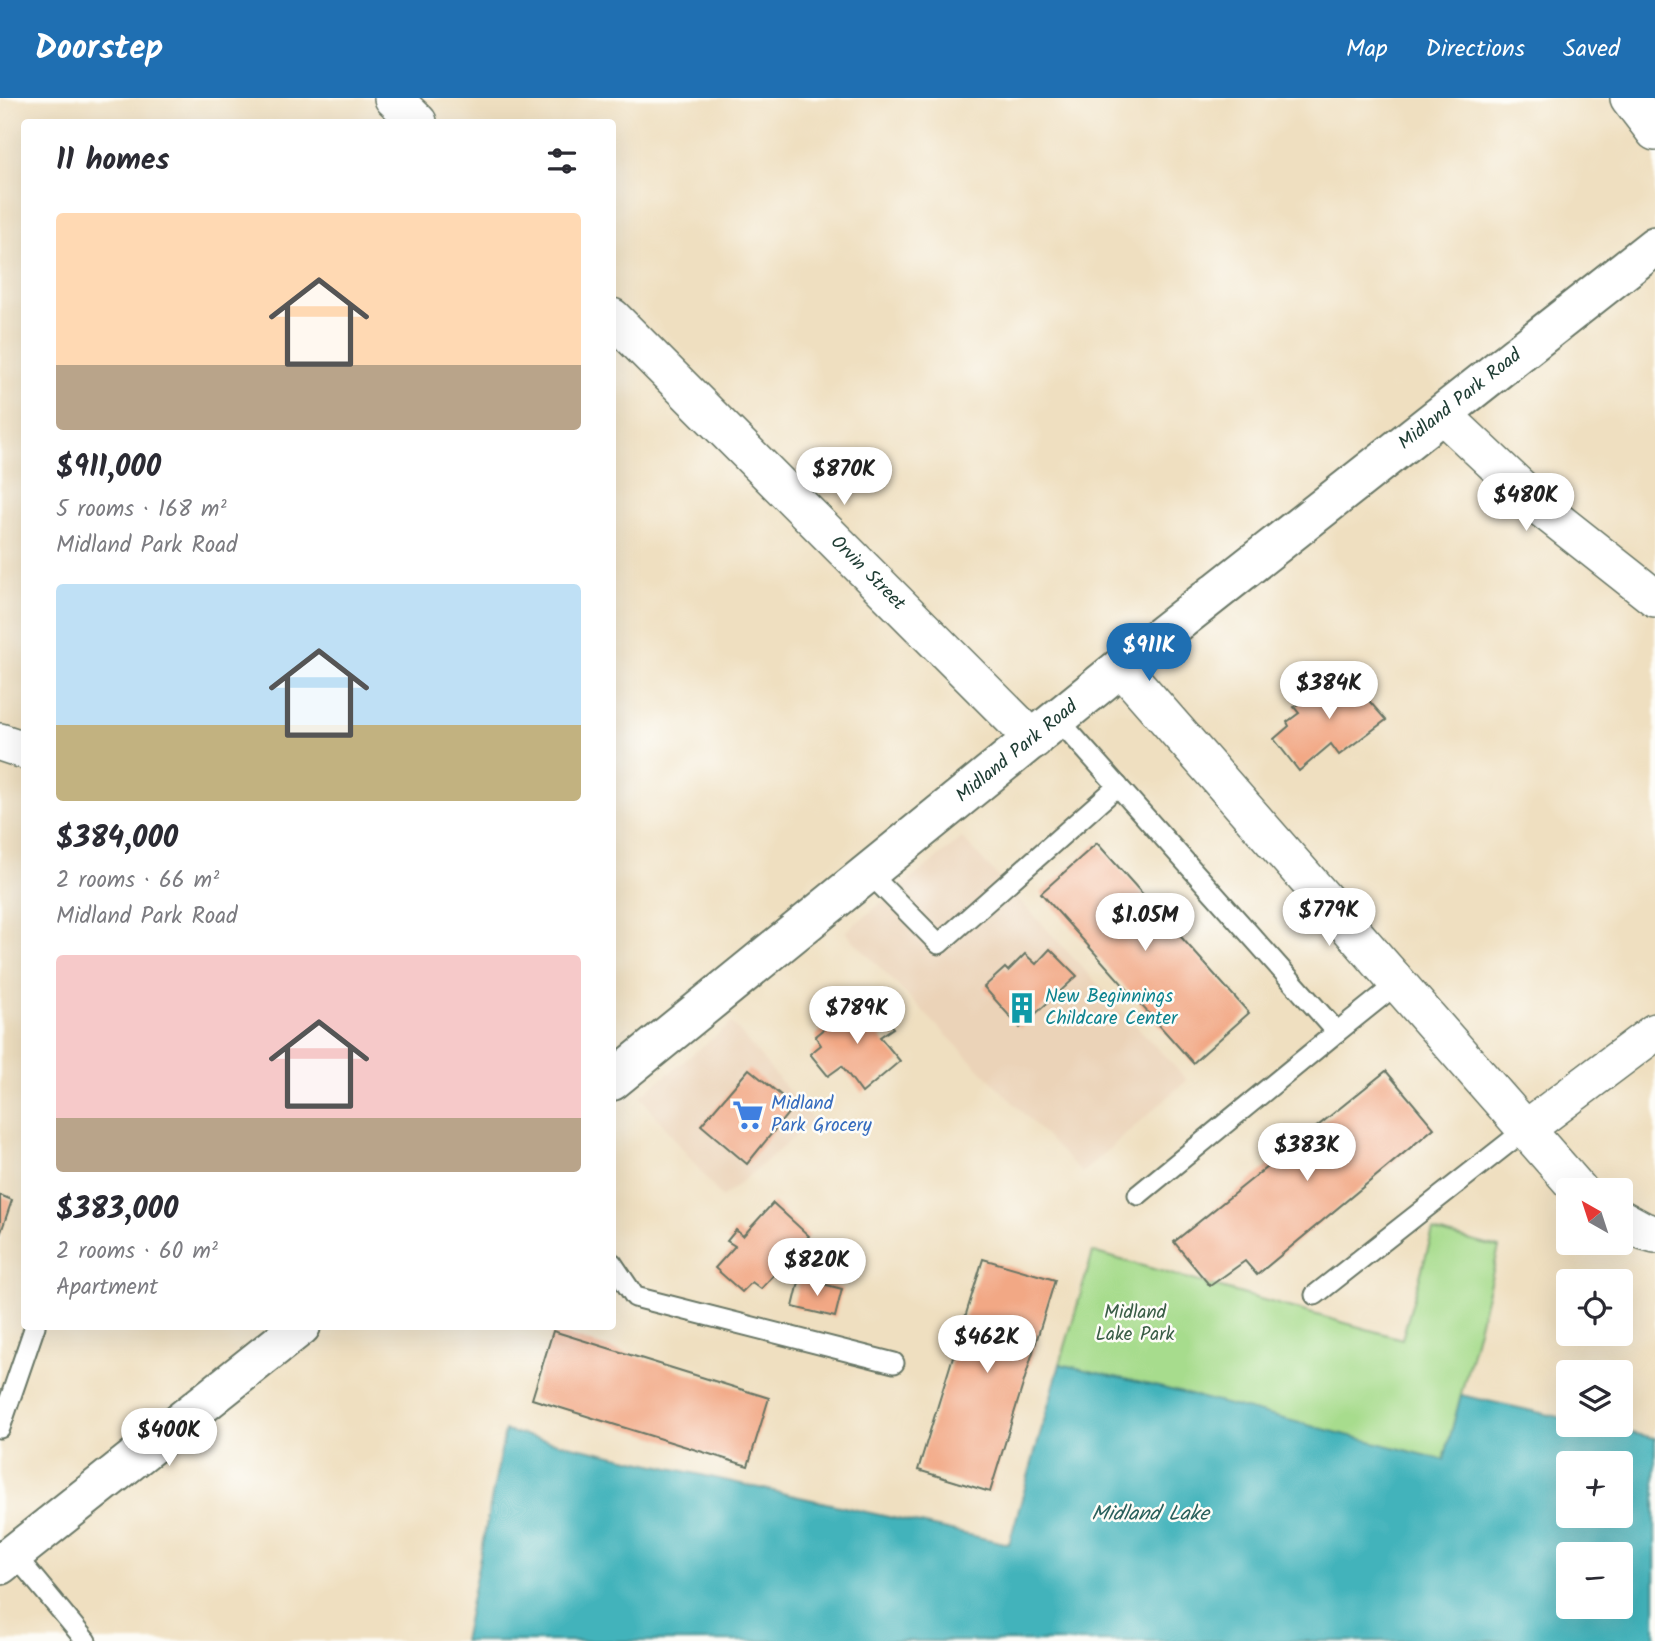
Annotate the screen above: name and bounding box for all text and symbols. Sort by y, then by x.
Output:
text: Doorstep [35,23,163,76]
text: Map [1346,30,1388,69]
text: Directions [1426,30,1525,69]
text: Saved [1563,30,1620,69]
text: 11 homes [56,137,169,185]
icon: filters [543,142,581,180]
icon: home [256,259,382,385]
street label: Midland Park Road [1392,341,1529,458]
text: $911,000 [56,444,161,492]
pin: $870K [795,448,893,507]
text: $870K [812,452,876,488]
pin: $480K [1477,474,1575,533]
text: $480K [1493,478,1559,514]
text: 5 rooms · 168 m² [56,492,227,528]
text: Midland Park Road [56,528,238,564]
street label: Orvin Street [823,529,913,618]
pin: $911K [1100,624,1198,683]
text: $911K [1123,628,1176,664]
icon: home [256,630,382,756]
pin: $384K [1280,662,1378,721]
text: $384K [1296,666,1362,702]
street label: Midland Park Road [949,692,1085,811]
text: $384,000 [56,815,178,863]
text: 2 rooms · 66 m² [56,863,219,899]
pin: $779K [1280,888,1378,948]
text: $779K [1299,893,1359,929]
pin: $1.05M [1088,894,1202,953]
text: $1.05M [1112,898,1178,934]
text: Midland Park Road [56,899,238,935]
place label: New Beginnings Childcare Center [1045,982,1179,1034]
pin: $789K [808,986,906,1046]
text: $789K [825,991,889,1027]
building icon: New Beginnings Childcare Center [1005,991,1039,1025]
icon: home [256,1001,382,1127]
place label: Midland Park Grocery [771,1089,873,1141]
supermarket icon: Midland Park Grocery [731,1098,765,1132]
pin: $383K [1258,1124,1356,1183]
text: $383K [1274,1128,1340,1164]
north arrow [1556,1178,1633,1255]
map controls [1556,1178,1633,1619]
text: $383,000 [56,1186,178,1234]
text: 2 rooms · 60 m² [56,1234,218,1270]
pin: $820K [768,1238,866,1298]
text: $820K [784,1243,850,1279]
button: locate [1556,1269,1633,1346]
text: Apartment [56,1270,158,1306]
park label: Midland Lake Park [1096,1298,1174,1350]
pin: $462K [938,1316,1036,1375]
text: $462K [954,1320,1020,1356]
button: layers [1556,1360,1633,1437]
pin: $400K [120,1408,218,1468]
text: $400K [137,1413,201,1449]
button: + [1556,1451,1633,1528]
water label: Midland Lake [1091,1498,1211,1531]
button: − [1556,1542,1633,1619]

